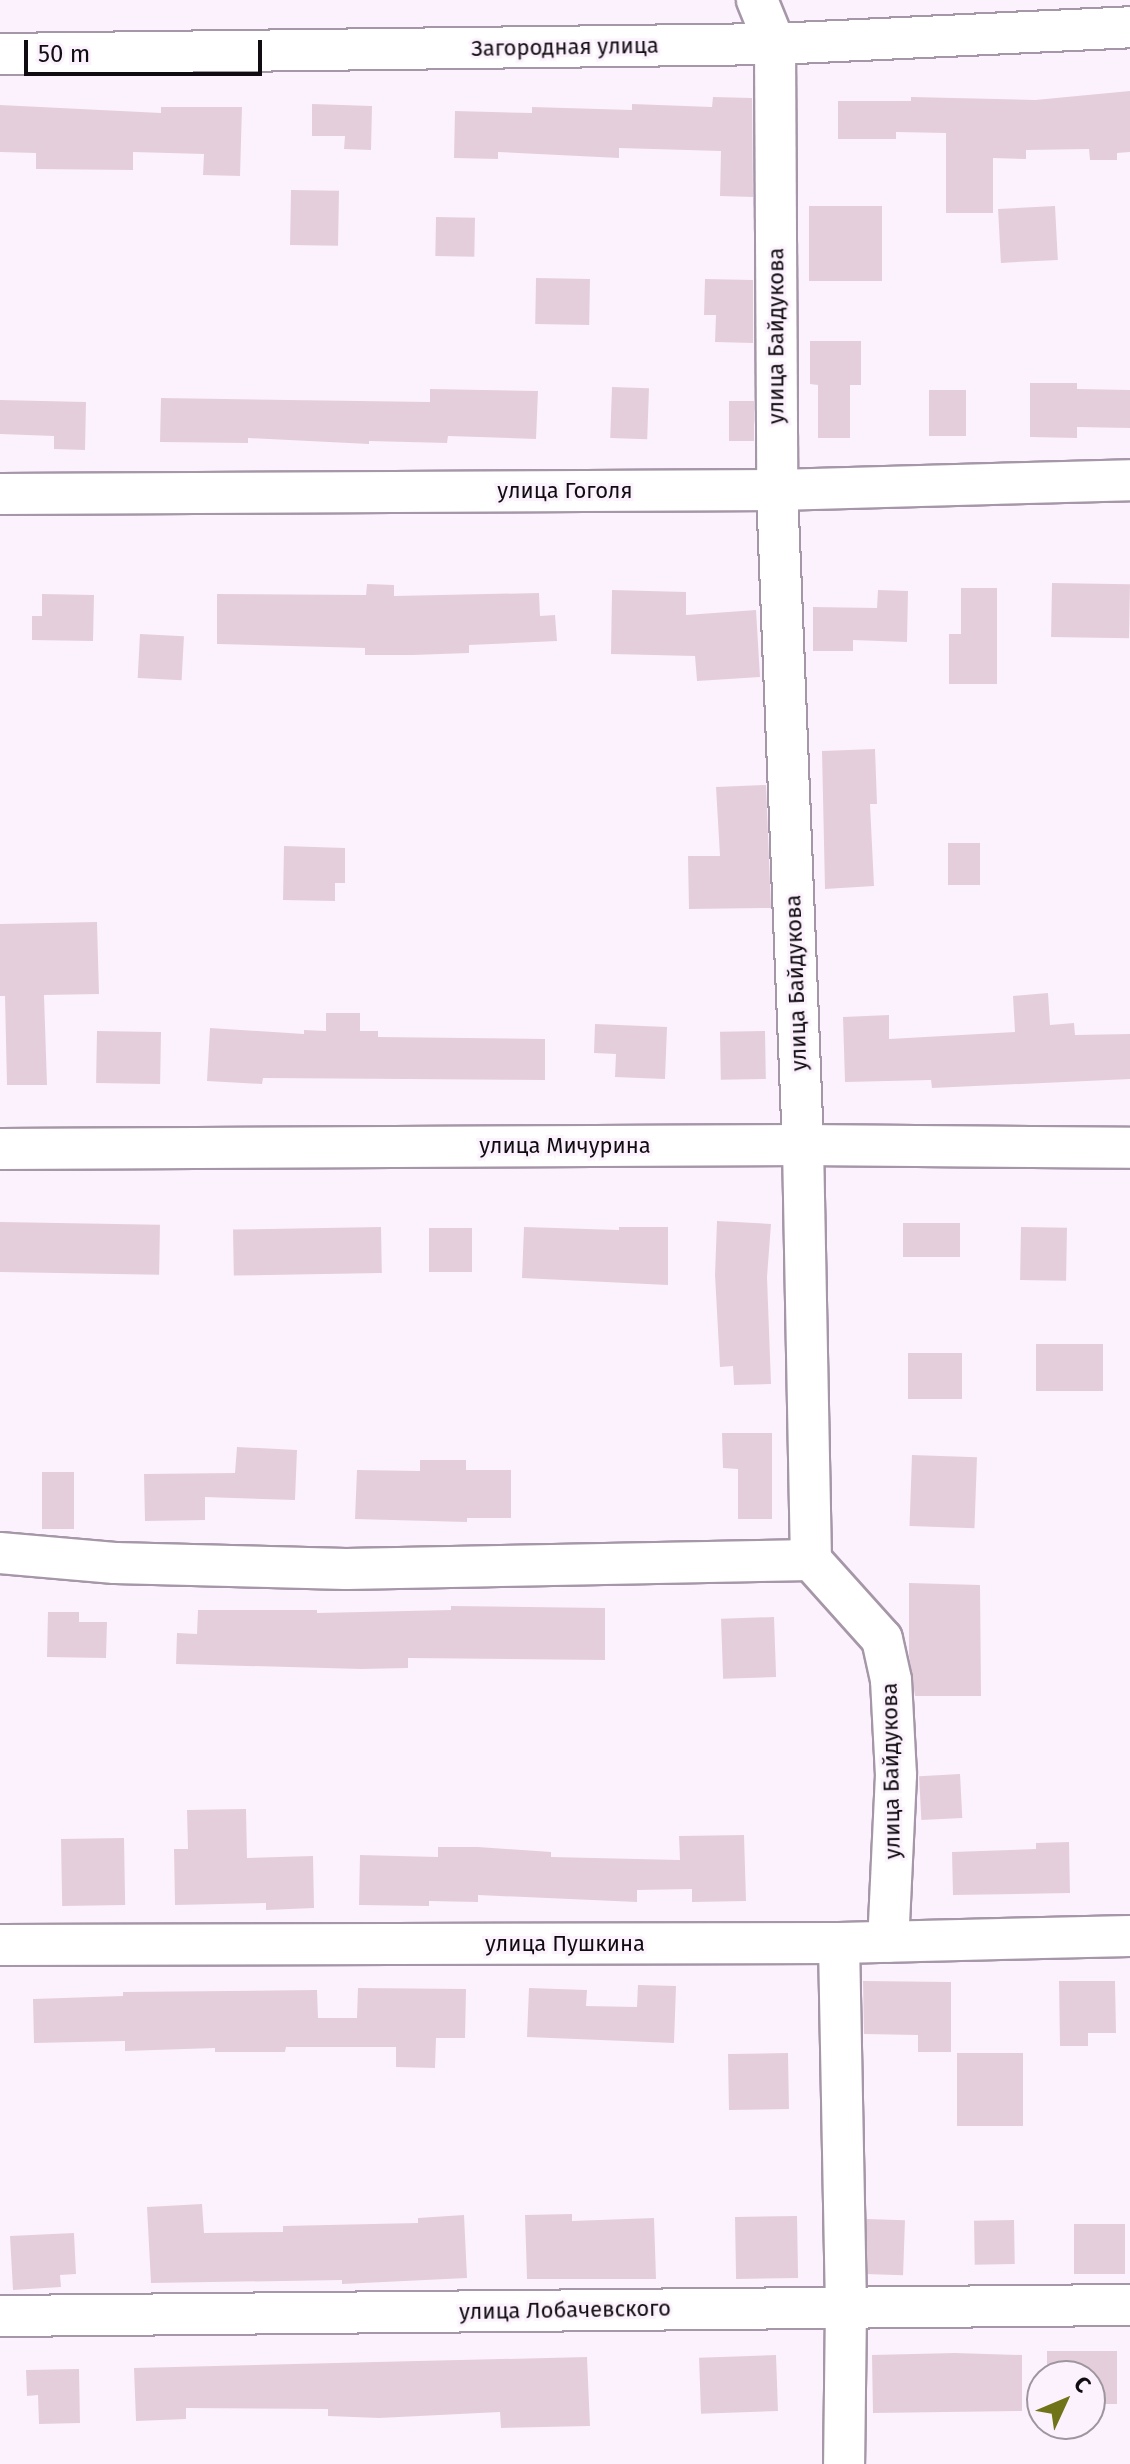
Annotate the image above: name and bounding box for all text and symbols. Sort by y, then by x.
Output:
scale bar [28,24,266,74]
street label: Загородная улица [471,32,659,62]
text: 50 m [38,40,90,68]
street label: улица Байдукова [763,248,789,424]
street label: улица Гоголя [497,478,633,504]
street label: улица Байдукова [780,894,812,1072]
street label: улица Мичурина [479,1133,651,1159]
street label: улица Байдукова [876,1683,906,1859]
street label: улица Пушкина [485,1931,645,1957]
street label: улица Лобачевского [459,2295,671,2325]
north arrow [1026,2360,1106,2440]
text: С [1068,2370,1096,2398]

